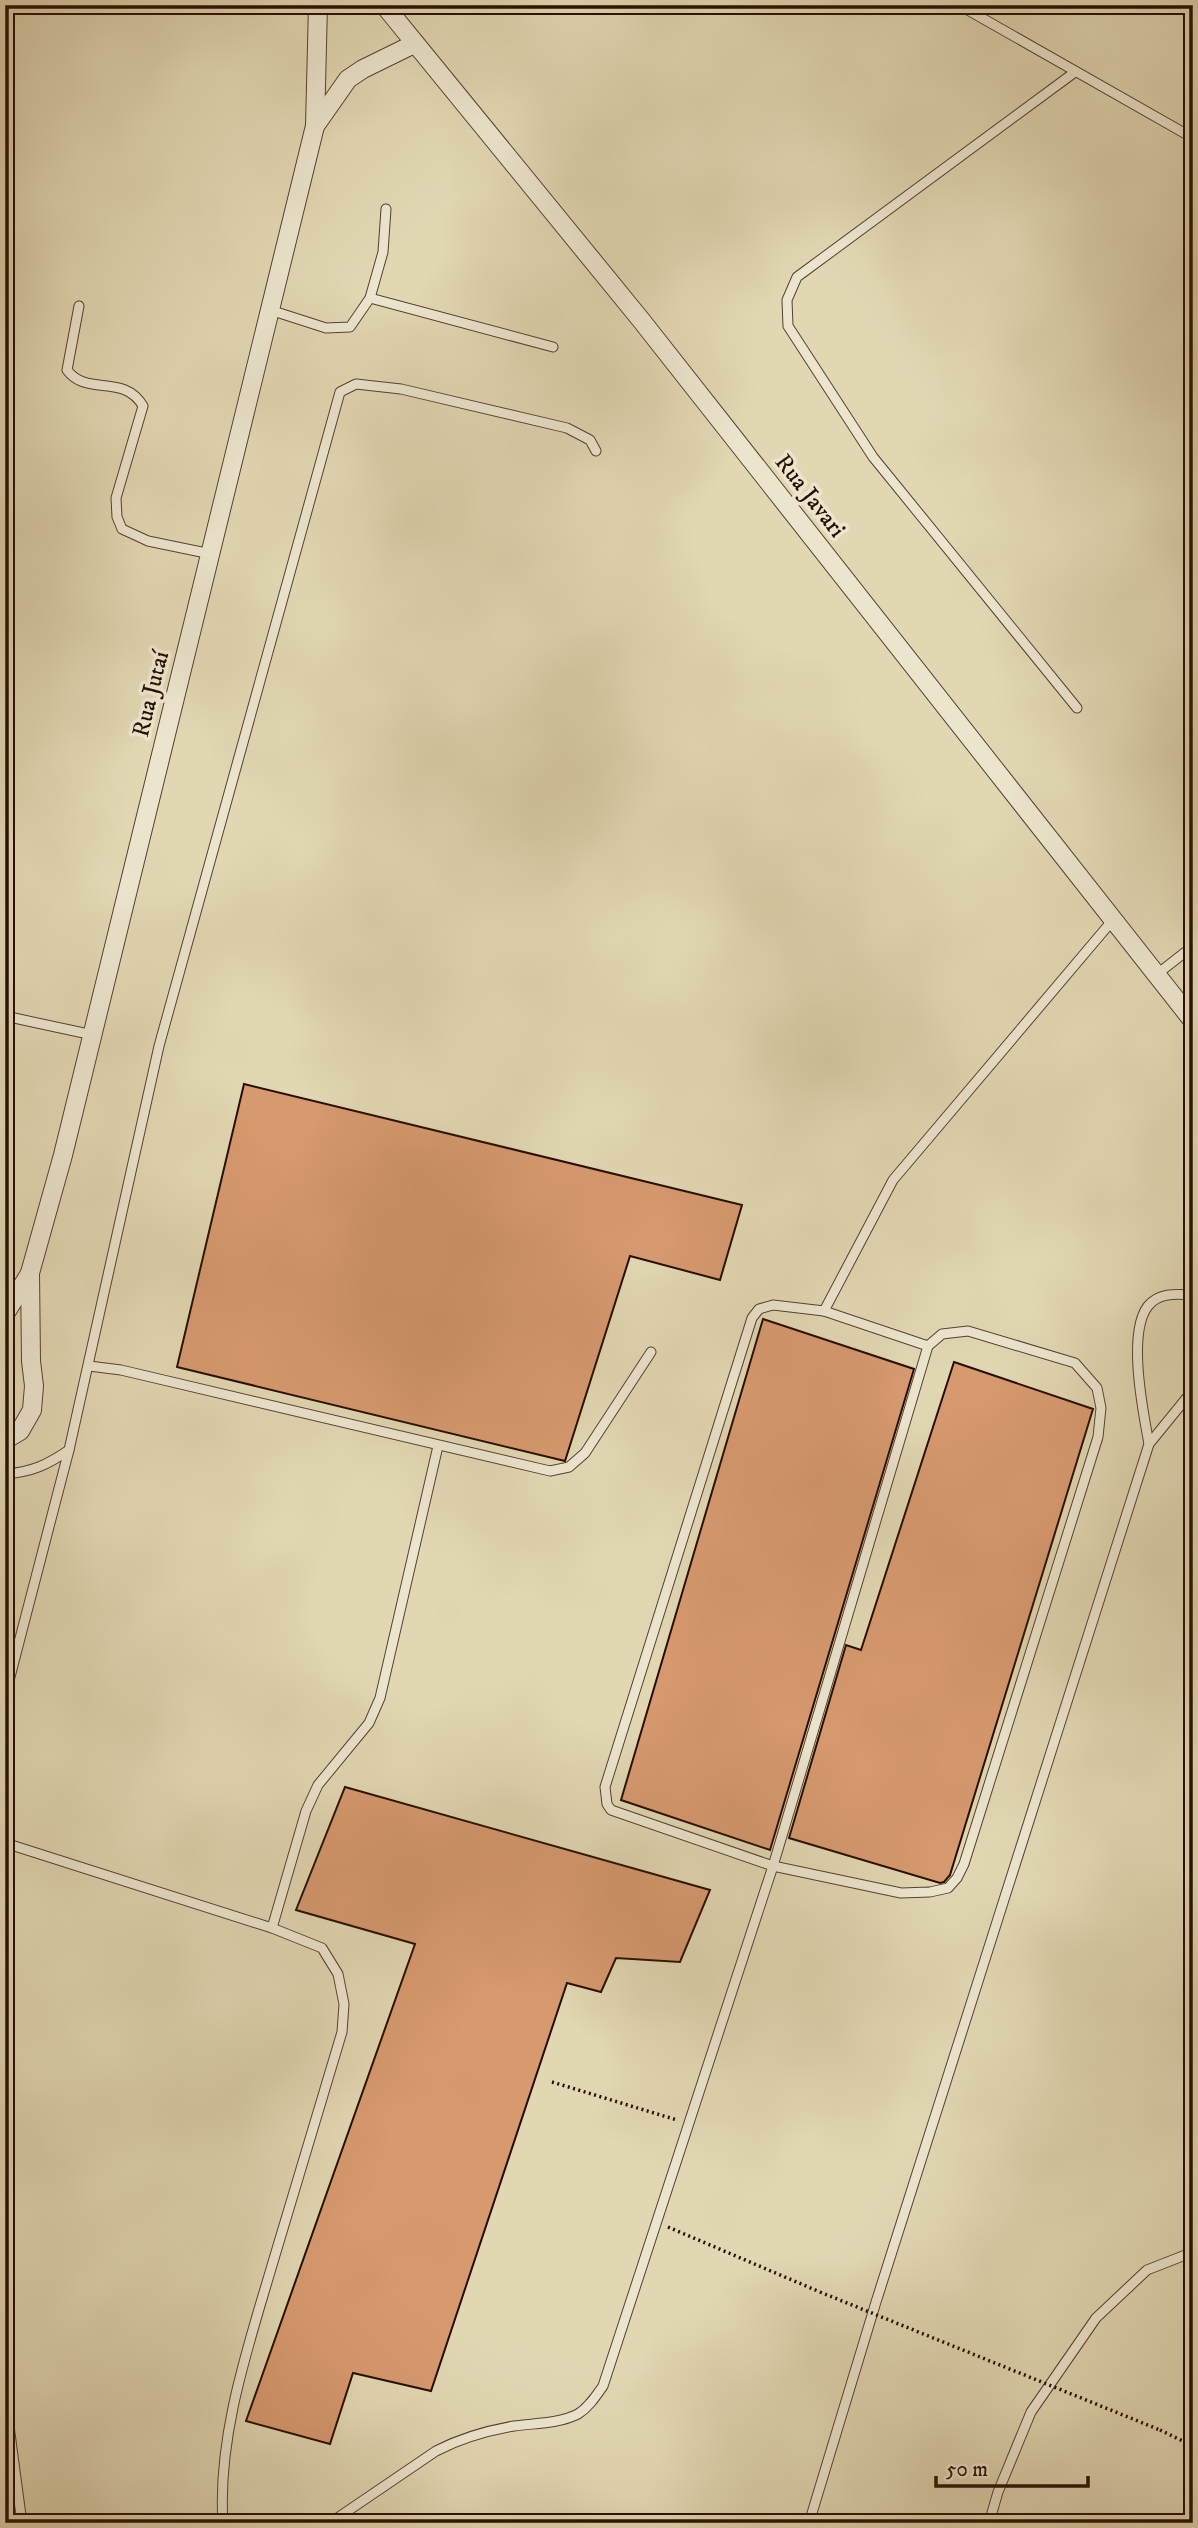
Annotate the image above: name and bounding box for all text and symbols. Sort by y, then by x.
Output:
street label: Rua Javari [768,448,852,544]
street label: Rua Jutaí [126,646,177,740]
scale bar [936,2444,1088,2488]
text: 50 m [946,2457,988,2483]

